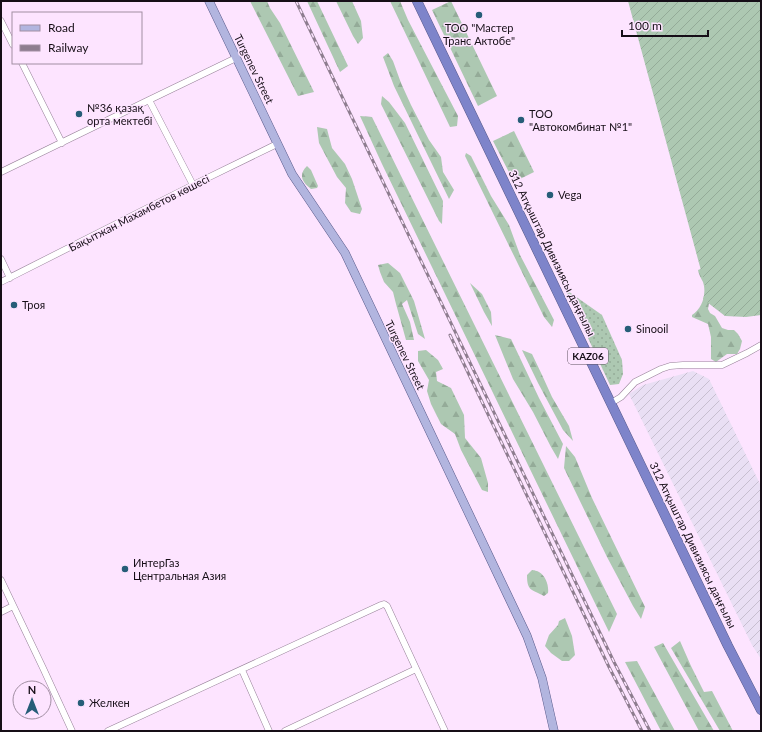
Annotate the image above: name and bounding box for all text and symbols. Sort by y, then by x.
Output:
marker: ТОО "Мастер Транс Актобе" [474,10,484,20]
legend [12,12,142,64]
scale bar [622,12,708,38]
text: 100 m [628,18,662,33]
text: Road [48,20,75,35]
place label: ТОО "Мастер Транс Актобе" [443,21,515,47]
street label: Turgenev Street [232,32,277,106]
text: Railway [48,40,89,55]
place label: №36 қазақ орта мектебі [87,101,153,127]
place label: ТОО "Автокомбинат №1" [529,107,632,133]
marker: №36 қазақ орта мектебі [74,109,84,119]
marker: ТОО "Автокомбинат №1" [516,115,526,125]
street label: 312 Атқыштар Дивизиясы даңғылы [506,168,598,338]
street label: Бақытжан Махамбетов көшесі [66,171,211,254]
place label: Vega [558,188,582,201]
marker: Vega [545,190,555,200]
place label: Троя [22,298,45,311]
marker: Троя [9,300,19,310]
street label: Turgenev Street [383,318,428,392]
place label: Sinooil [636,322,668,335]
marker: Sinooil [623,324,633,334]
road number: KАZ06 [568,348,608,364]
street label: 312 Атқыштар Дивизиясы даңғылы [647,460,739,630]
place label: ИнтерГаз Центральная Азия [133,556,226,582]
marker: ИнтерГаз Центральная Азия [120,564,130,574]
north arrow [12,680,52,720]
text: N [28,683,36,696]
place label: Желкен [89,696,130,709]
marker: Желкен [76,698,86,708]

